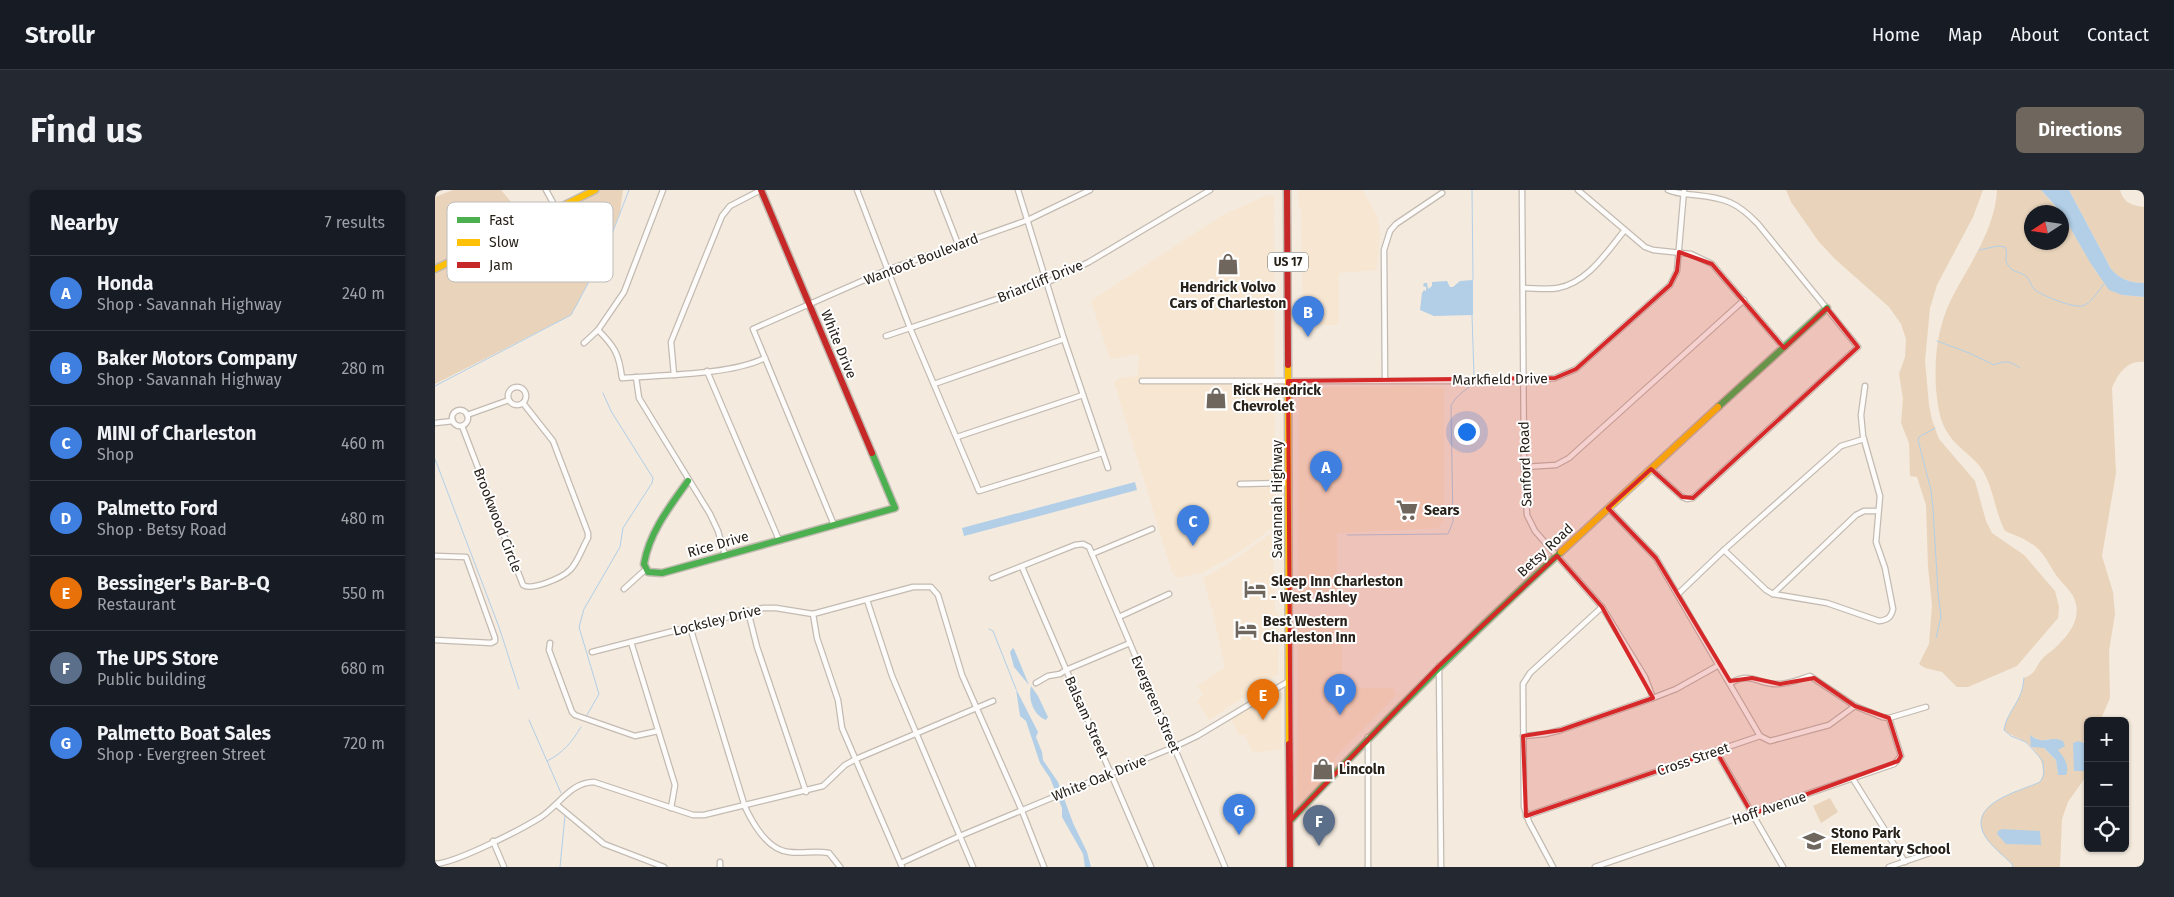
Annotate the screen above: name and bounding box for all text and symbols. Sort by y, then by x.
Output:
text: Strollr [25,21,95,49]
text: Home [1872,24,1920,46]
text: Map [1948,24,1982,46]
text: About [2010,24,2059,46]
text: Contact [2087,24,2149,46]
button: Directions [2016,107,2144,153]
text: Find us [30,109,142,151]
legend [447,202,613,282]
north arrow [2024,205,2069,250]
text: Nearby [50,210,118,236]
text: Fast [489,212,515,229]
text: 7 results [325,213,385,232]
street label: Wantoot Boulevard [862,230,981,289]
text: Slow [489,234,519,251]
shop icon: Hendrick Volvo Cars of Charleston [1215,251,1241,277]
road number: US 17 [1268,252,1308,272]
text: Jam [489,257,513,274]
street label: Briarcliff Drive [995,257,1086,306]
text: Honda [97,272,154,295]
place label: Hendrick Volvo Cars of Charleston [1170,279,1286,312]
text: A [61,284,71,303]
text: 240 m [342,284,385,303]
text: Shop · Savannah Highway [97,295,282,314]
pin: B [1292,296,1324,337]
street label: White Drive [817,307,860,381]
text: Baker Motors Company [97,347,297,370]
text: B [61,359,71,378]
text: 280 m [341,359,385,378]
text: Shop · Savannah Highway [97,370,282,389]
street label: Markfield Drive [1452,370,1548,389]
place label: Rick Hendrick Chevrolet [1233,382,1321,415]
shop icon: Rick Hendrick Chevrolet [1203,385,1229,411]
your location [1454,419,1480,445]
street label: Sanford Road [1516,421,1535,507]
text: MINI of Charleston [97,422,257,445]
text: C [61,434,71,453]
text: 460 m [341,434,385,453]
street label: Savannah Highway [1269,440,1286,558]
text: Shop [97,445,134,464]
pin: A [1310,451,1342,492]
street label: Brookwood Circle [470,465,525,575]
text: Palmetto Ford [97,497,218,520]
supermarket icon: Sears [1394,497,1420,523]
place label: Sears [1424,502,1460,519]
pin: C [1177,505,1209,546]
text: D [61,509,71,528]
text: 480 m [341,509,385,528]
text: Shop · Betsy Road [97,520,227,539]
street label: Betsy Road [1514,520,1577,581]
street label: Rice Drive [686,528,751,561]
text: Bessinger's Bar-B-Q [97,572,270,595]
place label: Sleep Inn Charleston - West Ashley [1271,573,1403,606]
hotel icon: Sleep Inn Charleston - West Ashley [1242,576,1268,602]
text: E [62,584,70,603]
text: 550 m [342,584,385,603]
text: Restaurant [97,595,176,614]
street label: Locksley Drive [671,601,763,640]
place label: Best Western Charleston Inn [1263,613,1356,646]
hotel icon: Best Western Charleston Inn [1233,616,1259,642]
text: The UPS Store [97,647,219,670]
street label: Evergreen Street [1127,653,1184,756]
text: F [62,659,70,678]
text: 680 m [341,659,385,678]
text: Public building [97,670,205,689]
street label: Balsam Street [1061,674,1113,762]
pin: D [1324,674,1356,715]
pin: E [1247,679,1279,720]
map controls [2084,717,2129,852]
button: + [2084,717,2129,762]
text: Palmetto Boat Sales [97,722,271,745]
text: G [61,734,71,753]
text: 720 m [343,734,385,753]
street label: Cross Street [1655,739,1732,780]
text: Shop · Evergreen Street [97,745,265,764]
street label: White Oak Drive [1049,752,1149,805]
shop icon: Lincoln [1310,756,1336,782]
place label: Lincoln [1339,761,1385,778]
button: − [2084,762,2129,807]
street label: Hoff Avenue [1730,788,1808,829]
pin: G [1223,794,1255,835]
pin: F [1303,805,1335,846]
button: locate [2084,807,2129,852]
place label: Stono Park Elementary School [1831,825,1951,858]
school or university icon: Stono Park Elementary School [1801,828,1827,854]

